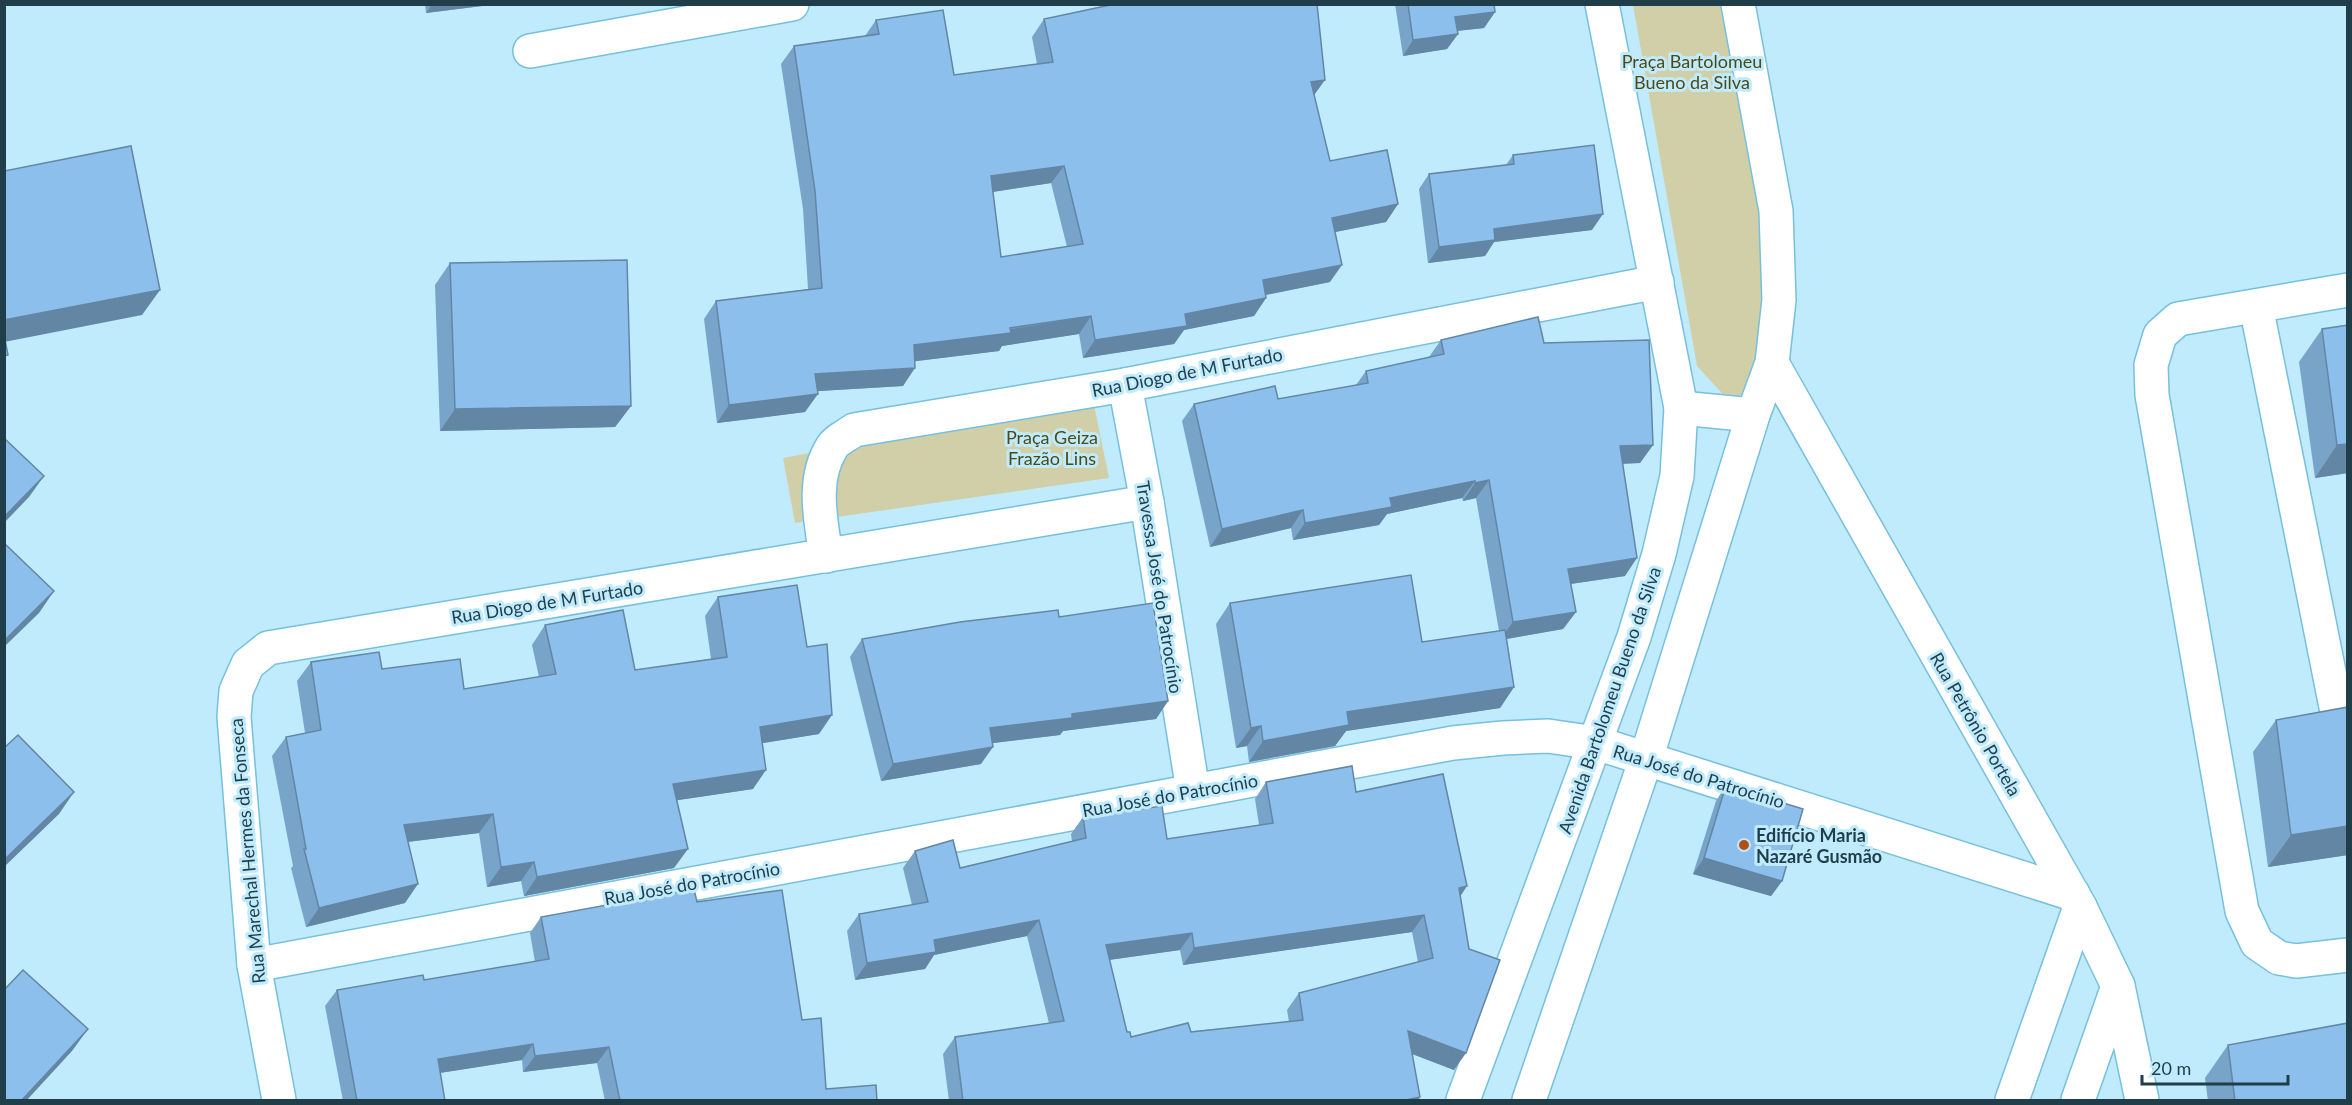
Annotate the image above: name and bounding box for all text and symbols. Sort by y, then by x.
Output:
park label: Praça Bartolomeu Bueno da Silva [1622,50,1762,93]
street label: Rua Diogo de M Furtado [1090,343,1284,401]
park label: Praça Geiza Frazão Lins [1006,426,1098,469]
street label: Travessa José do Patrocínio [1132,479,1188,695]
street label: Avenida Bartolomeu Bueno da Silva [1553,564,1665,836]
street label: Rua Diogo de M Furtado [450,576,644,628]
street label: Rua Petrônio Portela [1926,648,2026,800]
street label: Rua Marechal Hermes da Fonseca [224,717,270,985]
street label: Rua José do Patrocínio [1611,739,1787,813]
street label: Rua José do Patrocínio [1080,769,1260,821]
place label: Edifício Maria Nazaré Gusmão [1756,824,1882,867]
marker: Edifício Maria Nazaré Gusmão [1737,838,1751,852]
street label: Rua José do Patrocínio [602,857,782,909]
scale bar [2142,1048,2288,1086]
text: 20 m [2151,1057,2191,1079]

